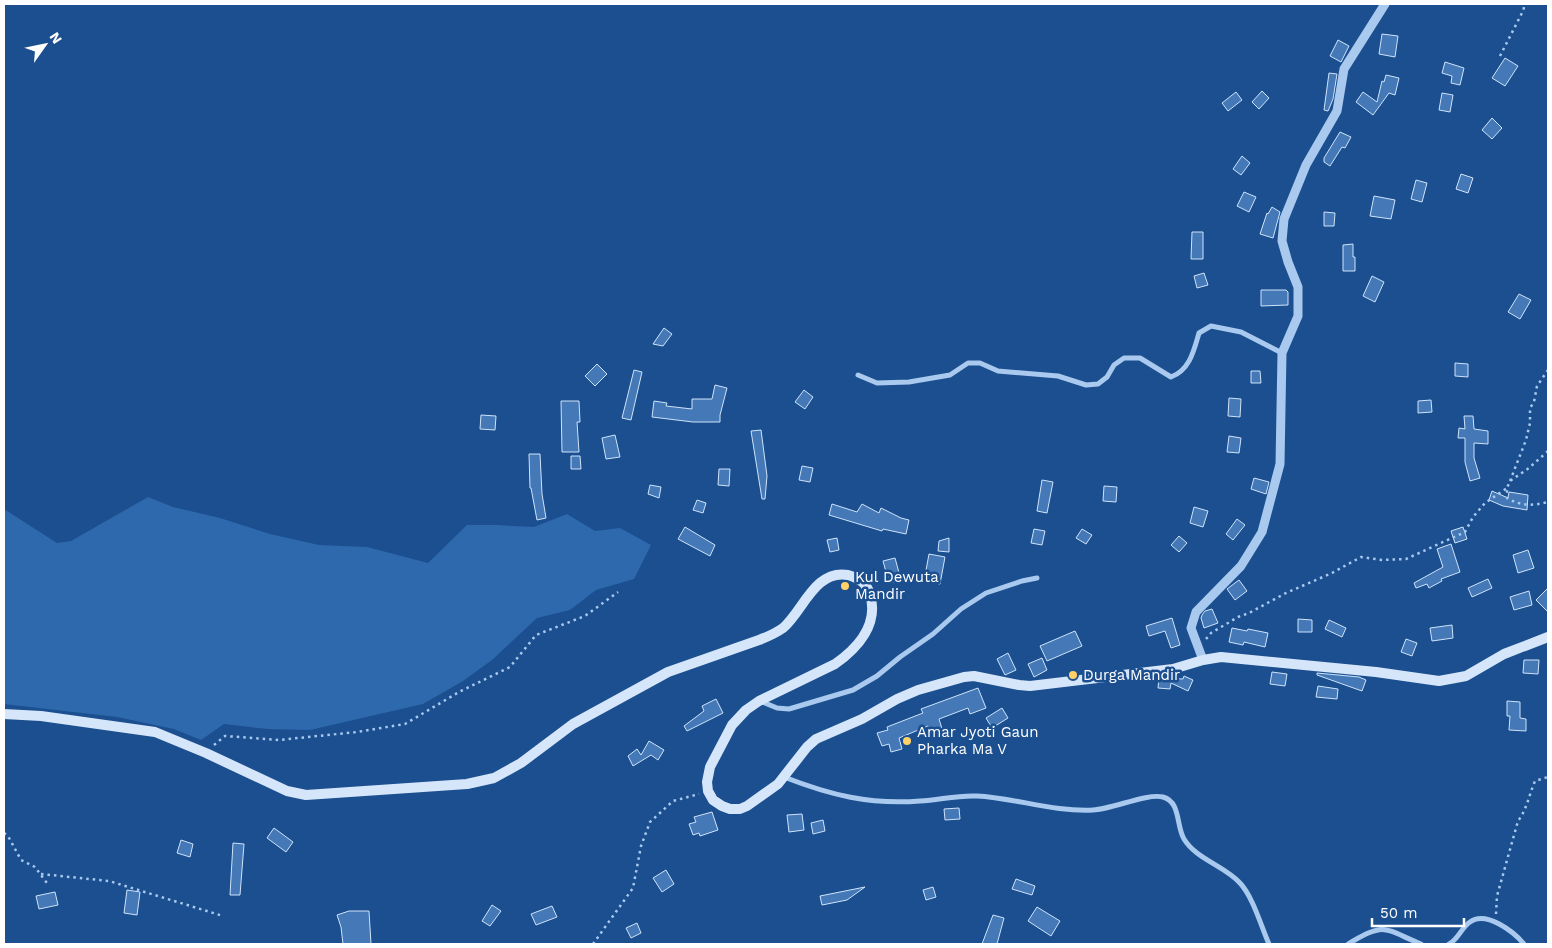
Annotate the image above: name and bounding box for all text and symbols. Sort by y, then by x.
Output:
north arrow [20,20,70,70]
text: N [46,29,65,47]
place label: Kul Dewuta Mandir [855,568,939,603]
marker: Kul Dewuta Mandir [839,580,851,592]
place label: Durga Mandir [1083,666,1180,684]
marker: Durga Mandir [1067,669,1079,681]
place label: Amar Jyoti Gaun Pharka Ma V [917,723,1039,758]
marker: Amar Jyoti Gaun Pharka Ma V [901,735,913,747]
scale bar [1372,896,1464,928]
text: 50 m [1380,904,1417,922]

